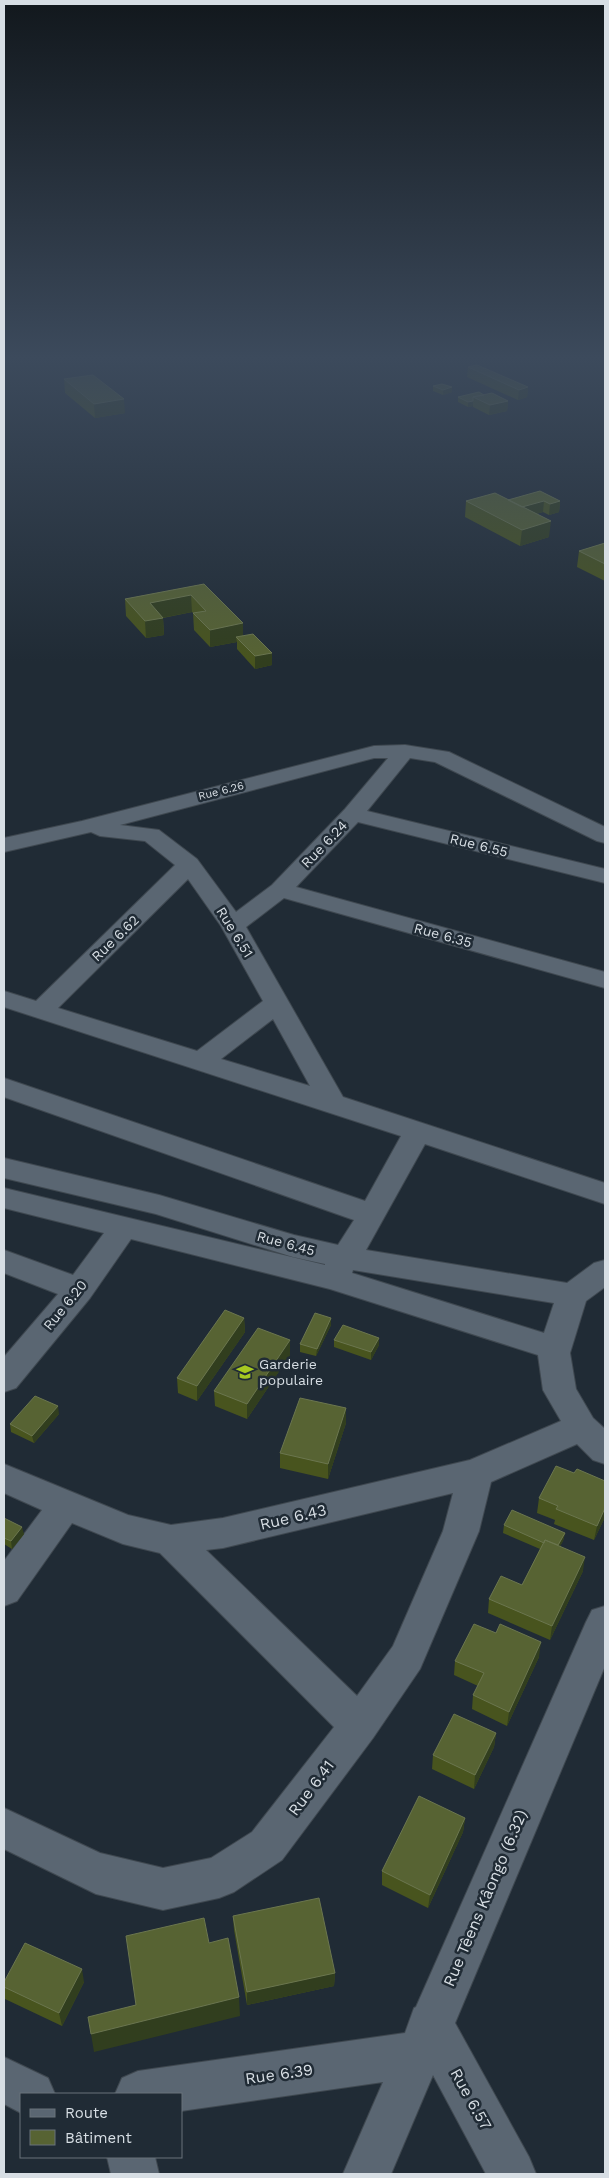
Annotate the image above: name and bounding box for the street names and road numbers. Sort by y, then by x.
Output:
street label: Rue 6.26 [197,779,246,803]
street label: Rue 6.24 [298,817,350,871]
street label: Rue 6.55 [448,830,510,860]
street label: Rue 6.51 [213,904,257,960]
street label: Rue 6.62 [88,912,142,964]
street label: Rue 6.35 [412,920,474,950]
street label: Rue 6.45 [255,1228,317,1258]
street label: Rue 6.20 [40,1277,90,1333]
street label: Rue 6.43 [258,1500,328,1534]
street label: Rue 6.41 [284,1756,338,1820]
street label: Rue Têens Kâongo (6.32) [439,1807,531,1989]
street label: Rue 6.39 [244,2060,314,2088]
street label: Rue 6.57 [446,2065,496,2133]

